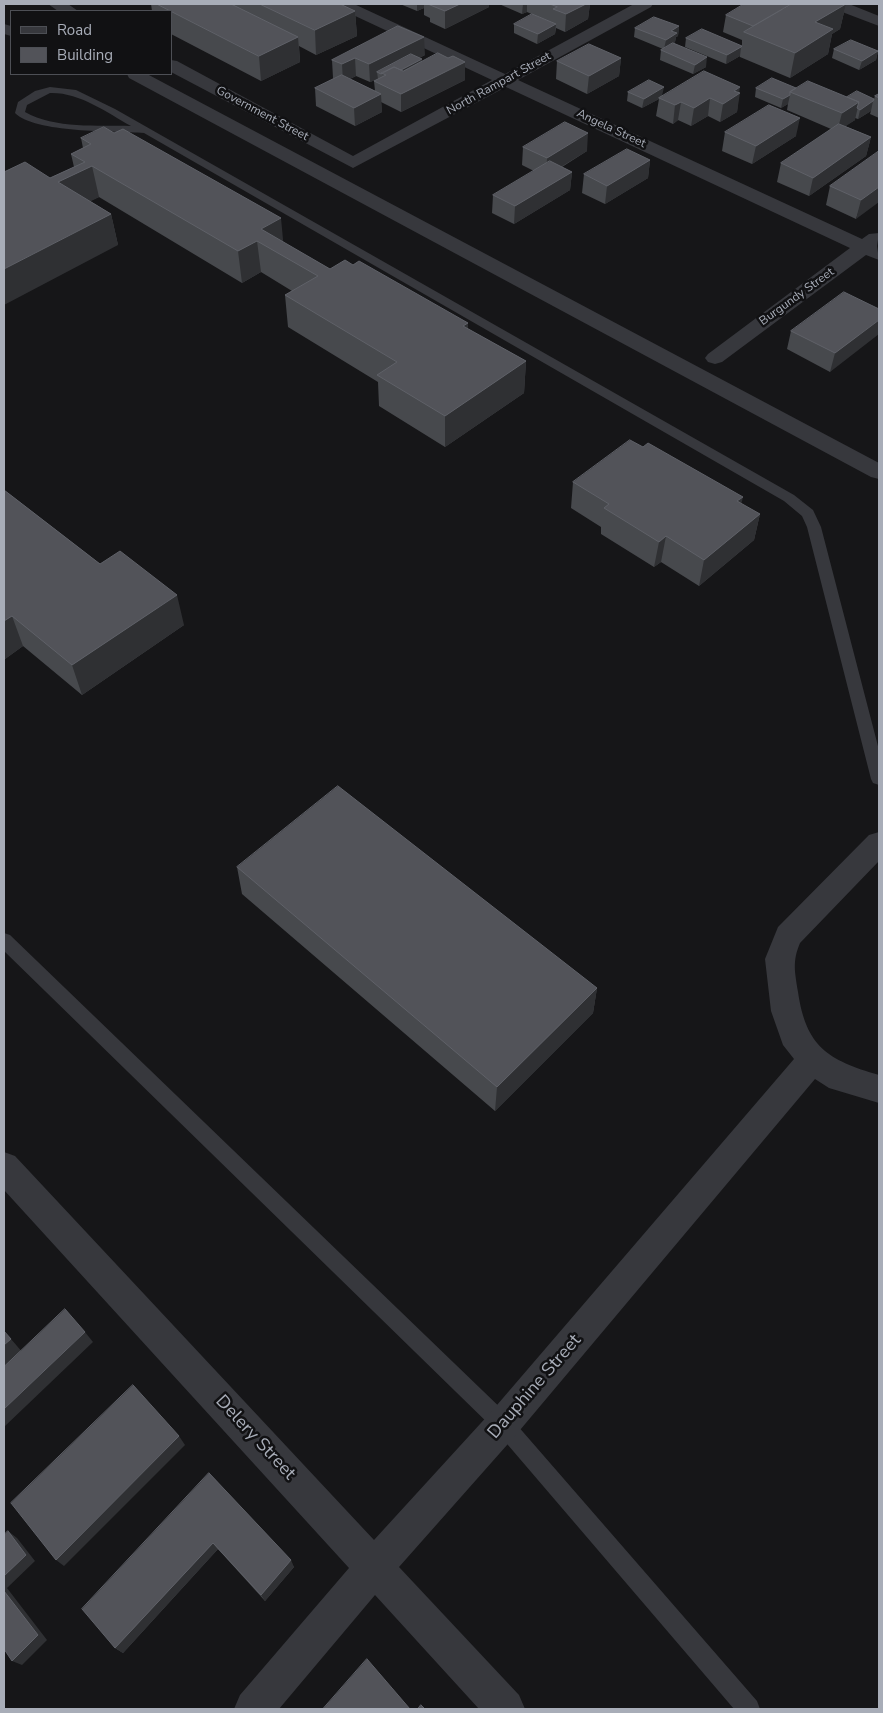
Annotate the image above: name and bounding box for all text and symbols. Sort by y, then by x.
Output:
legend [10,10,172,75]
text: Road [57,20,92,40]
text: Building [57,45,113,65]
street label: North Rampart Street [444,49,554,119]
street label: Government Street [213,84,311,144]
street label: Angela Street [574,107,648,151]
street label: Burgundy Street [757,265,837,329]
street label: Dauphine Street [484,1330,586,1444]
street label: Delery Street [210,1391,300,1485]

